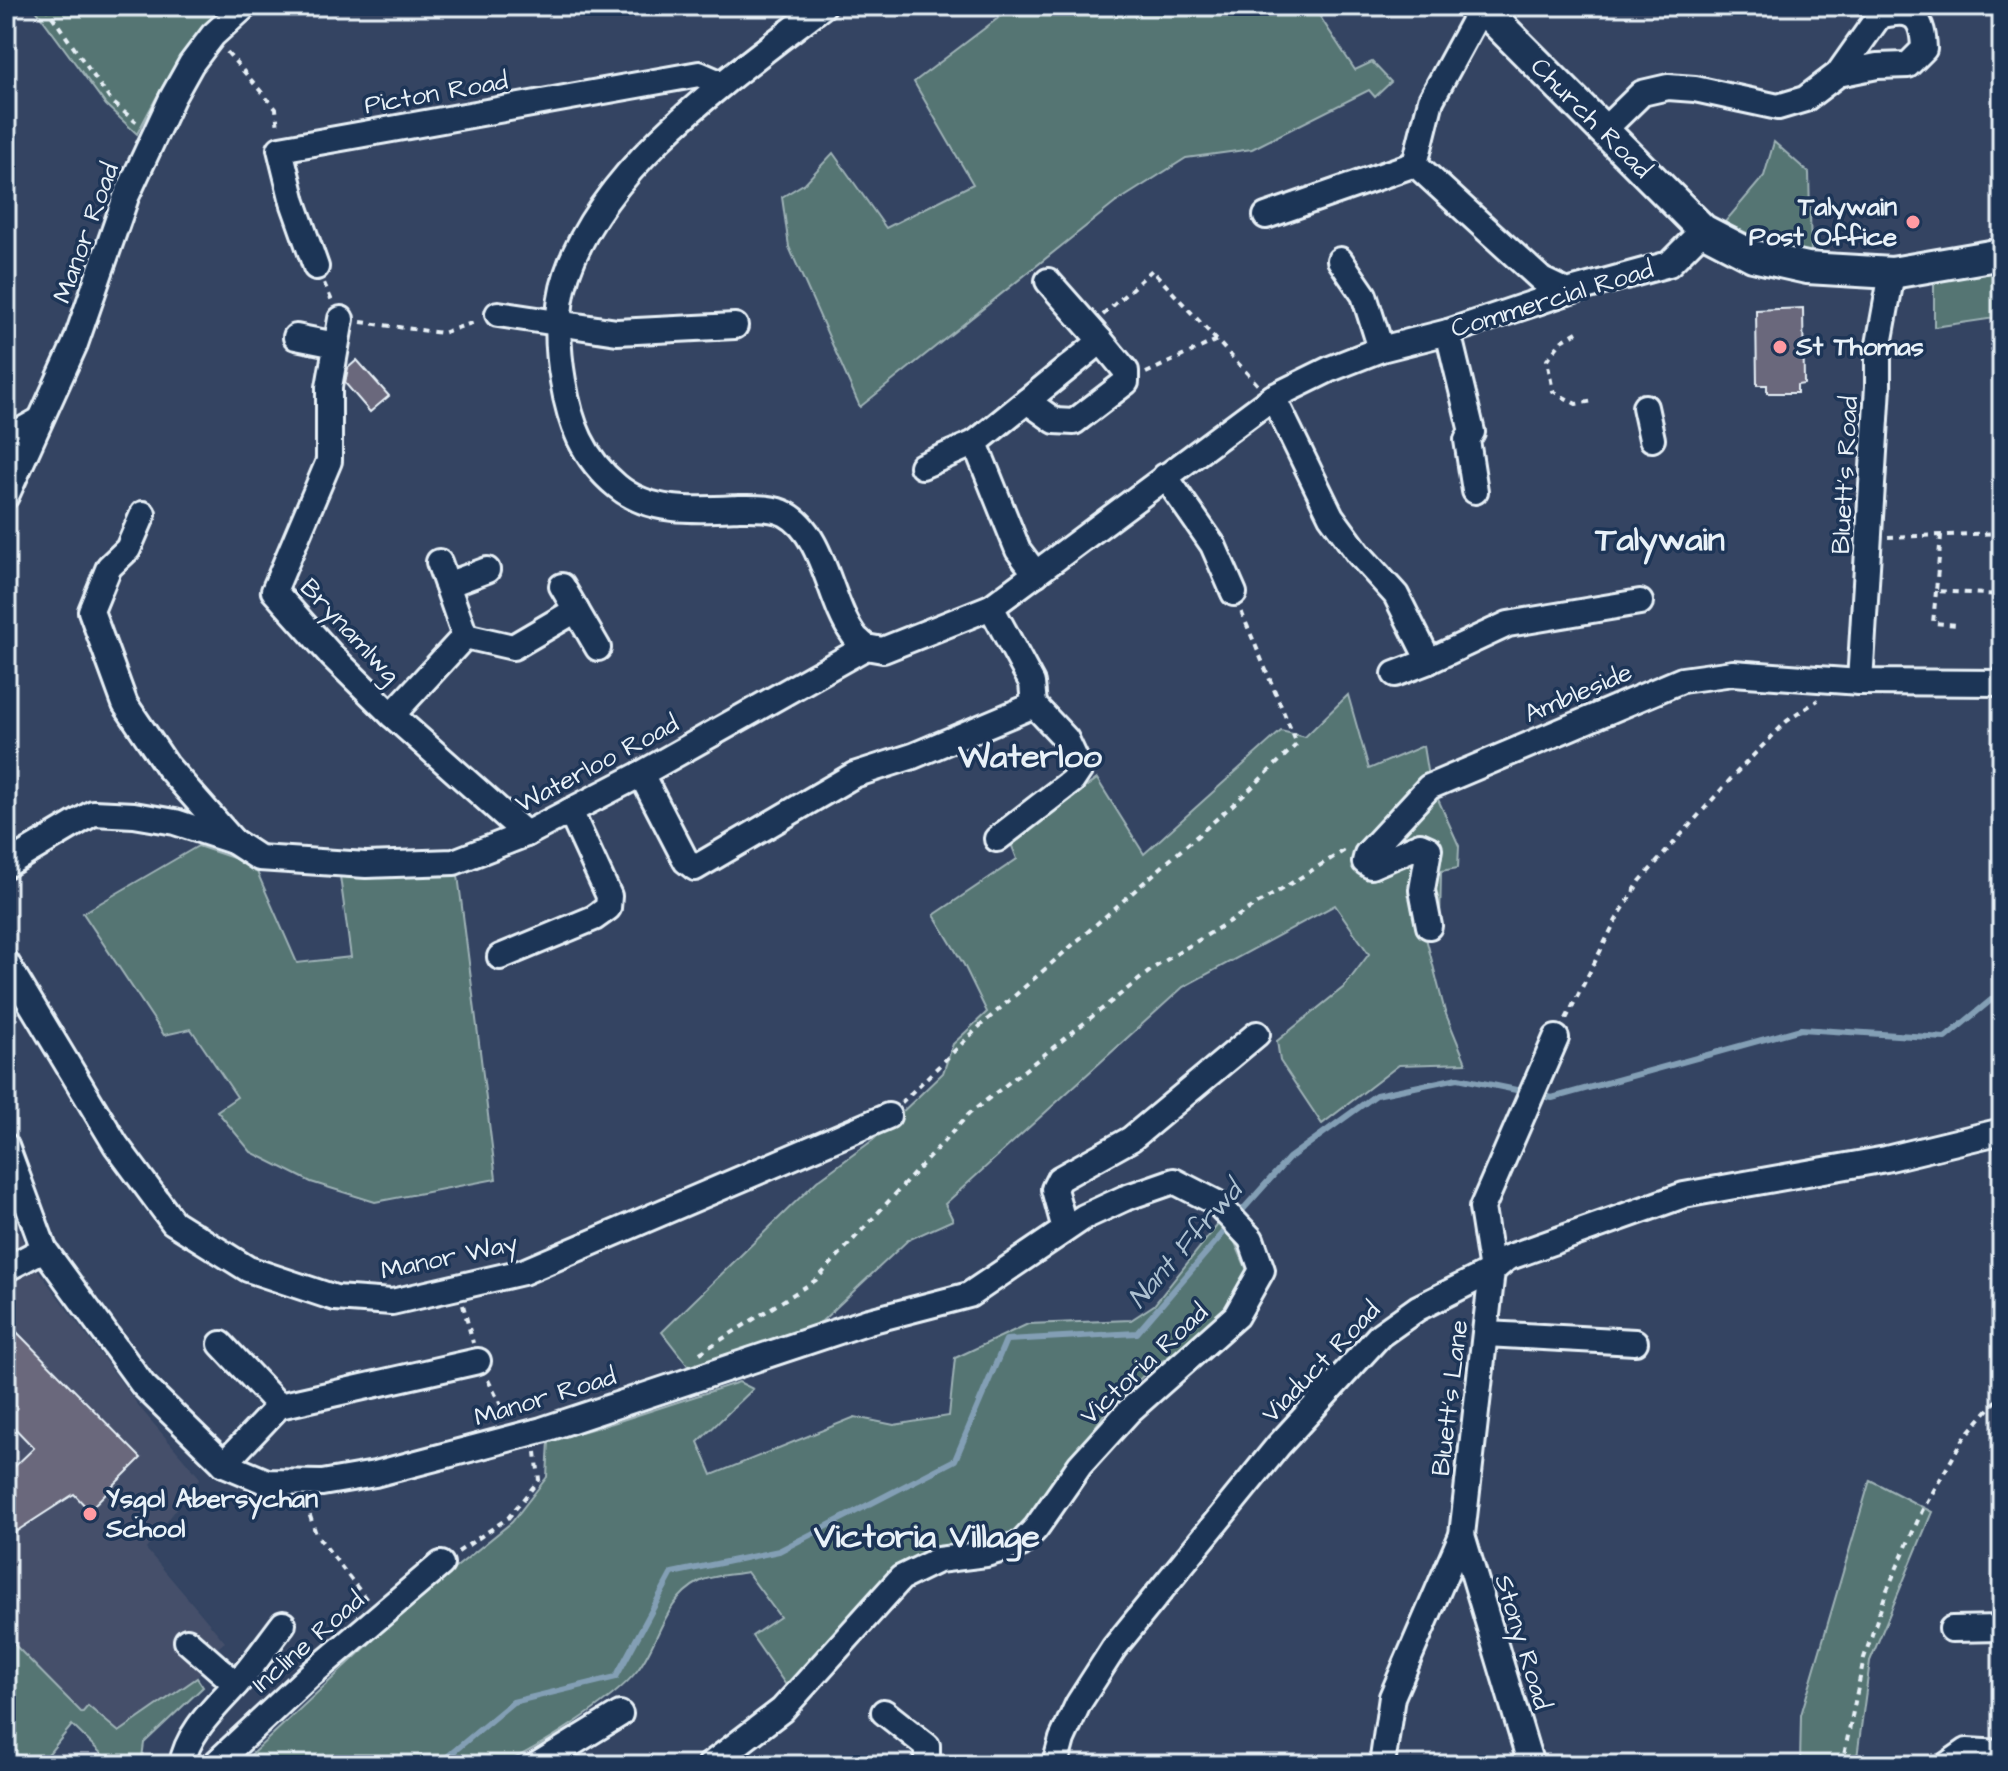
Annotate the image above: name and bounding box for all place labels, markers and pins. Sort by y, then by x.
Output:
place label: Talywain Post Office [1749,189,1897,255]
marker: Talywain Post Office [1904,213,1922,231]
place label: St Thomas [1795,329,1924,365]
marker: St Thomas [1771,338,1789,356]
place label: Ysgol Abersychan School [105,1481,318,1547]
marker: Ysgol Abersychan School [81,1505,99,1523]

